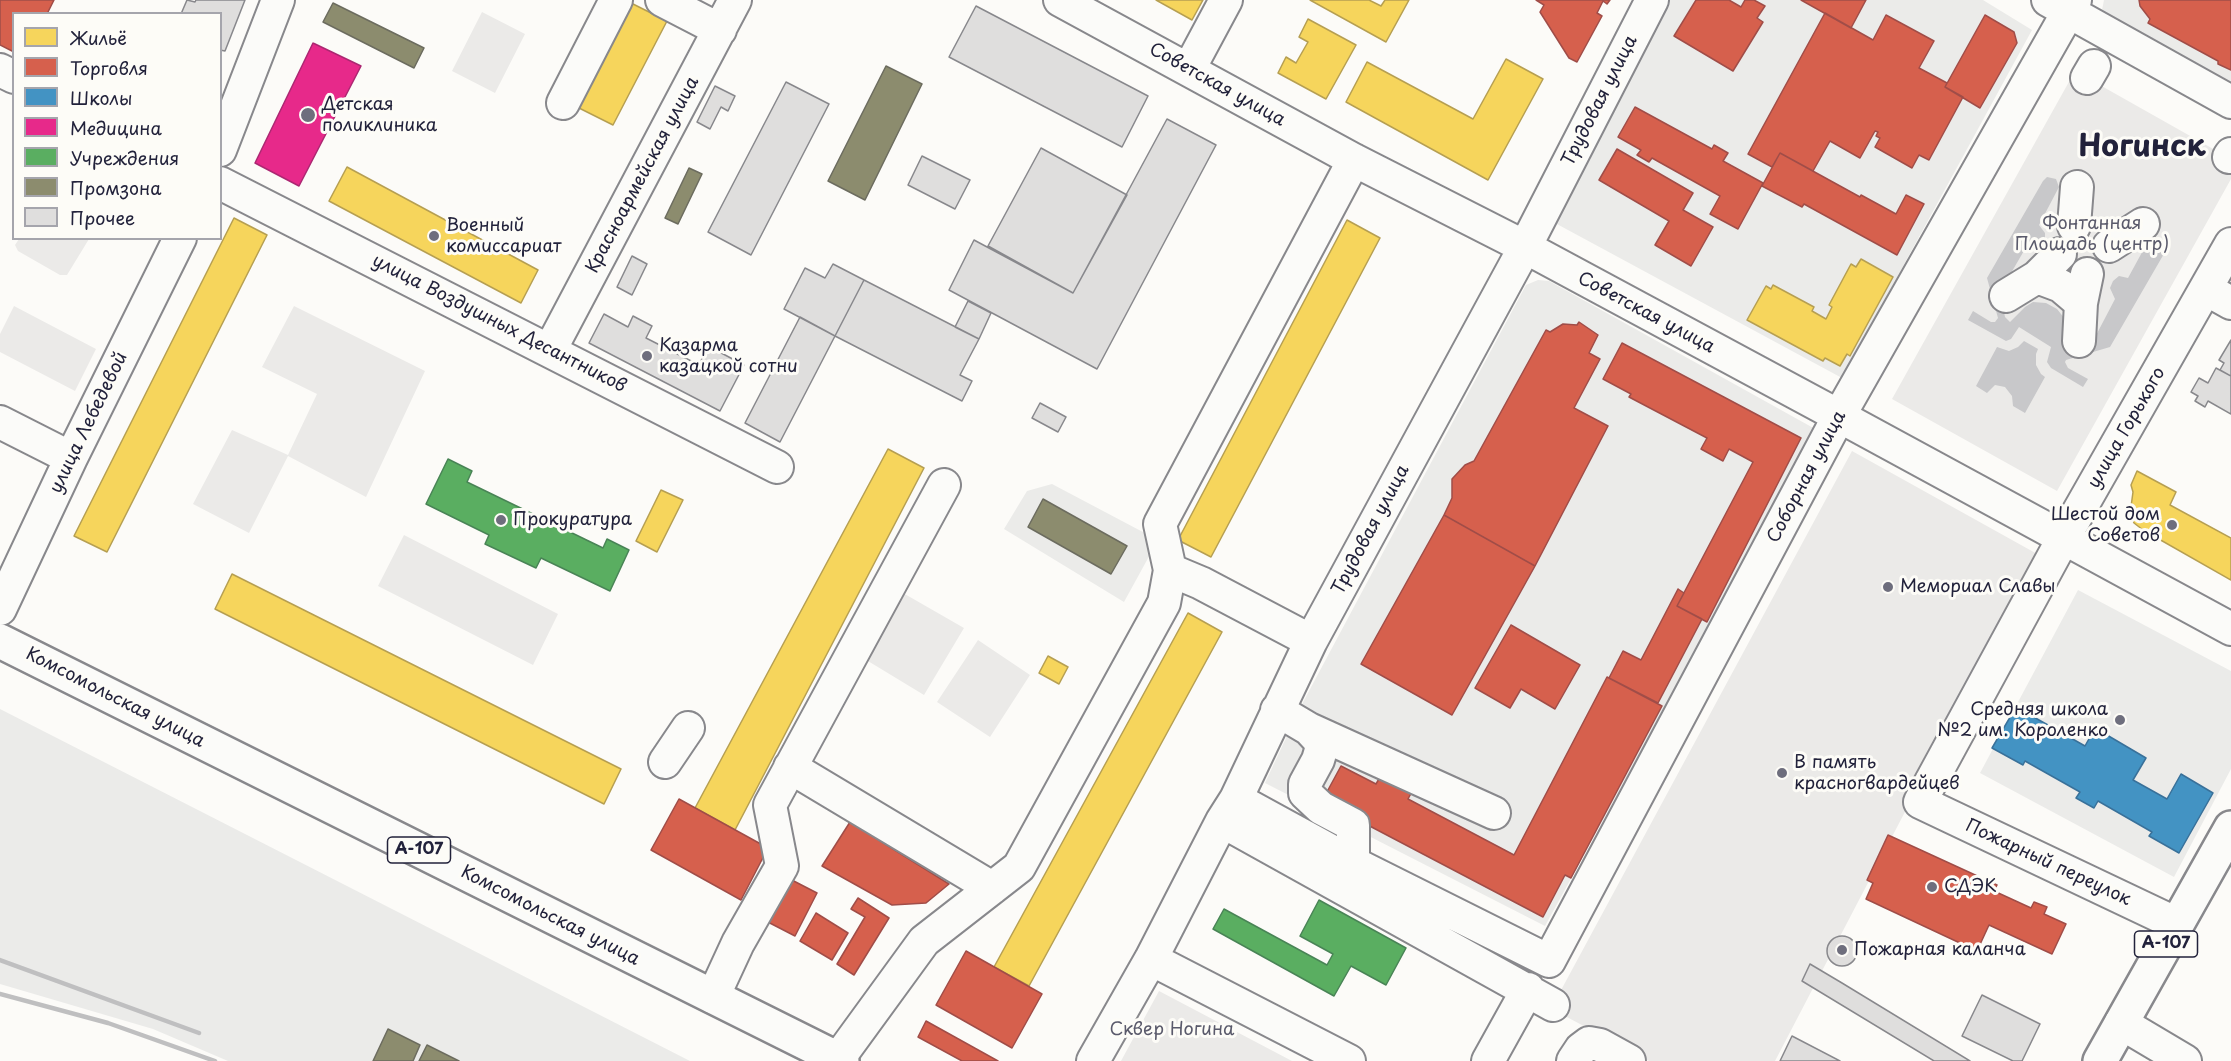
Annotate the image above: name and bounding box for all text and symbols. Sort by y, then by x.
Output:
legend [12,12,222,240]
text: Жильё [70,24,127,51]
street label: Трудовая улица [1558,32,1642,170]
street label: Советская улица [1145,39,1289,131]
text: Торговля [70,54,148,81]
street label: Красноармейская улица [582,73,704,277]
text: Школы [70,84,133,111]
place label: Детская поликлиника [322,94,437,136]
marker: Детская поликлиника [299,106,317,124]
text: Медицина [70,114,162,141]
district label: Ногинск [2078,130,2206,166]
text: Учреждения [70,144,179,171]
text: Промзона [70,174,161,201]
text: Прочее [70,204,135,231]
park label: Фонтанная Площадь (центр) [2015,213,2169,256]
place label: Военный комиссариат [446,215,562,258]
marker: Военный комиссариат [427,229,441,243]
street label: улица Воздушных Десантников [368,250,630,398]
street label: Советская улица [1574,268,1718,358]
place label: Казарма казацкой сотни [659,335,798,378]
street label: улица Лебедевой [45,349,133,497]
marker: Казарма казацкой сотни [640,349,654,363]
street label: улица Горького [2084,364,2170,492]
street label: Соборная улица [1763,407,1851,547]
street label: Трудовая улица [1328,461,1414,599]
place label: Шестой дом Советов [2051,504,2160,546]
place label: Прокуратура [513,509,632,531]
marker: Прокуратура [494,513,508,527]
marker: Шестой дом Советов [2165,518,2179,532]
place label: Мемориал Славы [1900,576,2055,598]
marker: Мемориал Славы [1881,580,1895,594]
street label: Комсомольская улица [22,643,208,753]
place label: Средняя школа №2 им. Короленко [1937,699,2108,742]
marker: Средняя школа №2 им. Короленко [2113,713,2127,727]
place label: В память красногвардейцев [1794,752,1960,795]
marker: В память красногвардейцев [1775,766,1789,780]
street label: Пожарный переулок [1962,815,2134,911]
road number: А-107 [388,837,450,863]
street label: Комсомольская улица [457,861,643,971]
place label: СДЭК [1944,876,1997,898]
marker: СДЭК [1925,880,1939,894]
road number: А-107 [2134,931,2198,957]
place label: Пожарная каланча [1854,939,2026,961]
marker: Пожарная каланча [1835,943,1849,957]
park label: Сквер Ногина [1110,1019,1234,1041]

